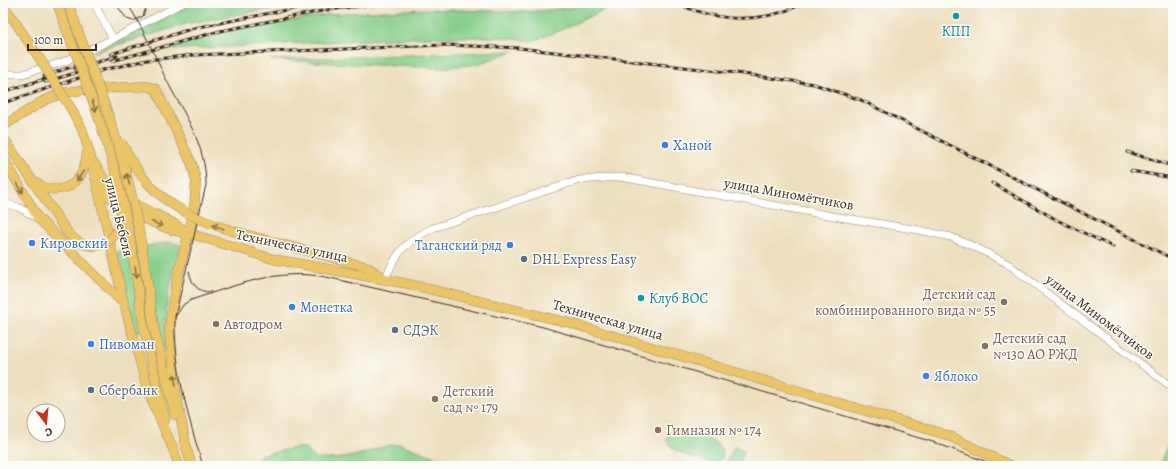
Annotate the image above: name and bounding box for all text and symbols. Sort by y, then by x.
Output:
marker: КПП [951,11,961,21]
place label: КПП [942,22,970,41]
scale bar [28,26,96,52]
text: 100 m [34,32,63,48]
one-way arrow [91,99,98,112]
place label: Ханой [673,136,712,155]
marker: Ханой [660,140,670,150]
one-way arrow [76,170,84,181]
one-way arrow [123,173,131,186]
street label: улица Миномётчиков [722,173,856,215]
street label: улица Бебеля [100,175,138,259]
one-way arrow [17,182,25,194]
one-way arrow [151,221,163,228]
one-way arrow [212,223,225,230]
street label: Техническая улица [234,225,350,267]
place label: Кировский [40,234,108,253]
place label: Таганский ряд [415,236,502,255]
marker: Кировский [27,238,37,248]
marker: Таганский ряд [505,240,515,250]
place label: DHL Express Easy [532,250,637,269]
marker: DHL Express Easy [519,254,529,264]
one-way arrow [132,265,140,278]
street label: улица Миномётчиков [1041,269,1158,364]
place label: Детский сад комбинированного вида № 55 [815,285,996,320]
place label: Клуб ВОС [649,289,708,308]
marker: Клуб ВОС [636,293,646,303]
street label: Техническая улица [551,295,666,345]
marker: Детский сад комбинированного вида № 55 [999,297,1009,307]
place label: Монетка [300,298,353,317]
marker: Монетка [287,302,297,312]
place label: Автодром [223,315,283,334]
marker: Автодром [211,319,221,329]
place label: СДЭК [403,321,438,340]
marker: СДЭК [390,325,400,335]
place label: Детский сад №130 АО РЖД [993,329,1078,364]
place label: Пивоман [99,335,155,354]
marker: Пивоман [86,339,96,349]
marker: Детский сад №130 АО РЖД [980,341,990,351]
place label: Яблоко [934,367,978,386]
marker: Яблоко [921,371,931,381]
one-way arrow [171,374,179,387]
place label: Сбербанк [99,381,158,400]
place label: Детский сад № 179 [443,382,498,417]
marker: Сбербанк [86,385,96,395]
marker: Детский сад № 179 [430,394,440,404]
north arrow [26,403,66,443]
place label: Гимназия № 174 [666,421,761,440]
text: С [43,424,54,440]
marker: Гимназия № 174 [653,425,663,435]

